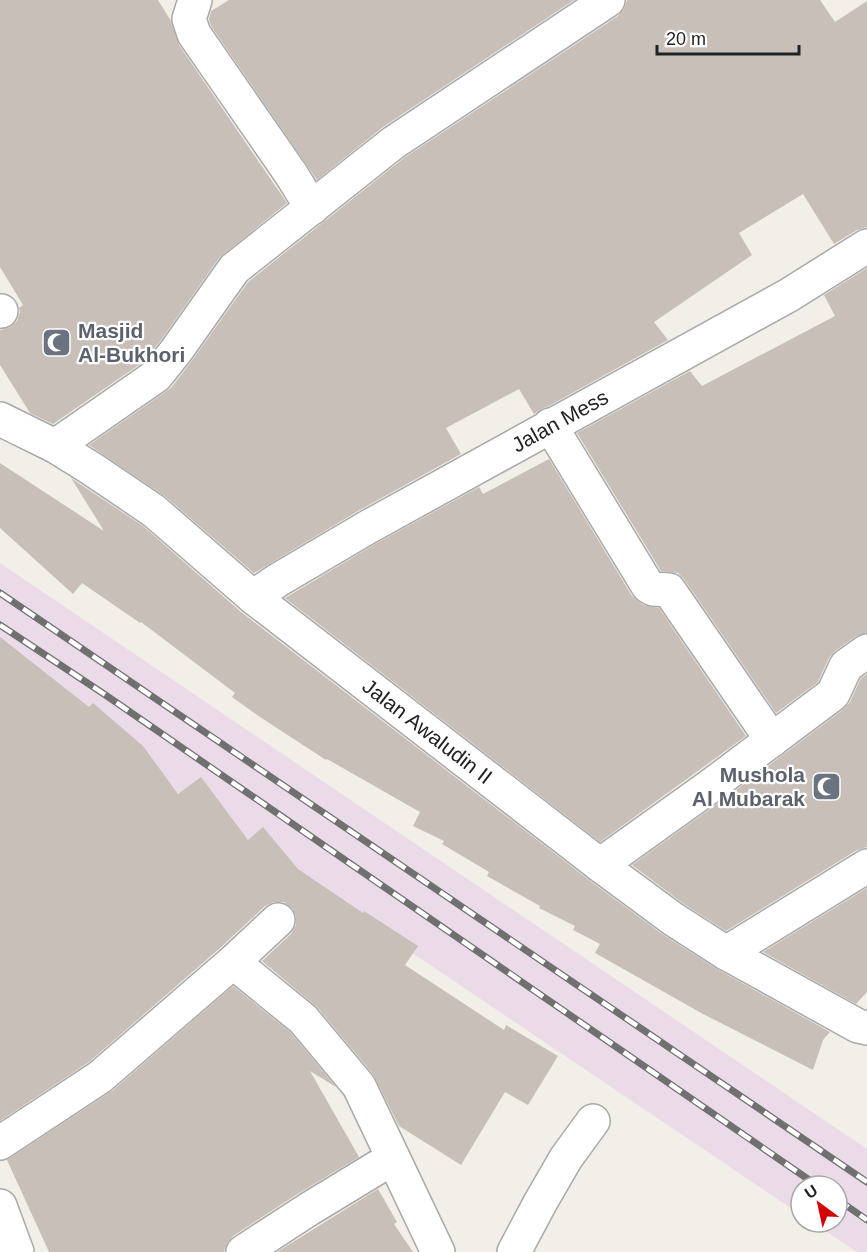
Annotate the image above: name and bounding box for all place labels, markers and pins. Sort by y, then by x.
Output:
place label: Masjid Al-Bukhori [78,319,185,366]
mosque icon: Masjid Al-Bukhori [41,327,73,359]
place label: Mushola Al Mubarak [692,763,805,810]
mosque icon: Mushola Al Mubarak [810,771,842,803]

